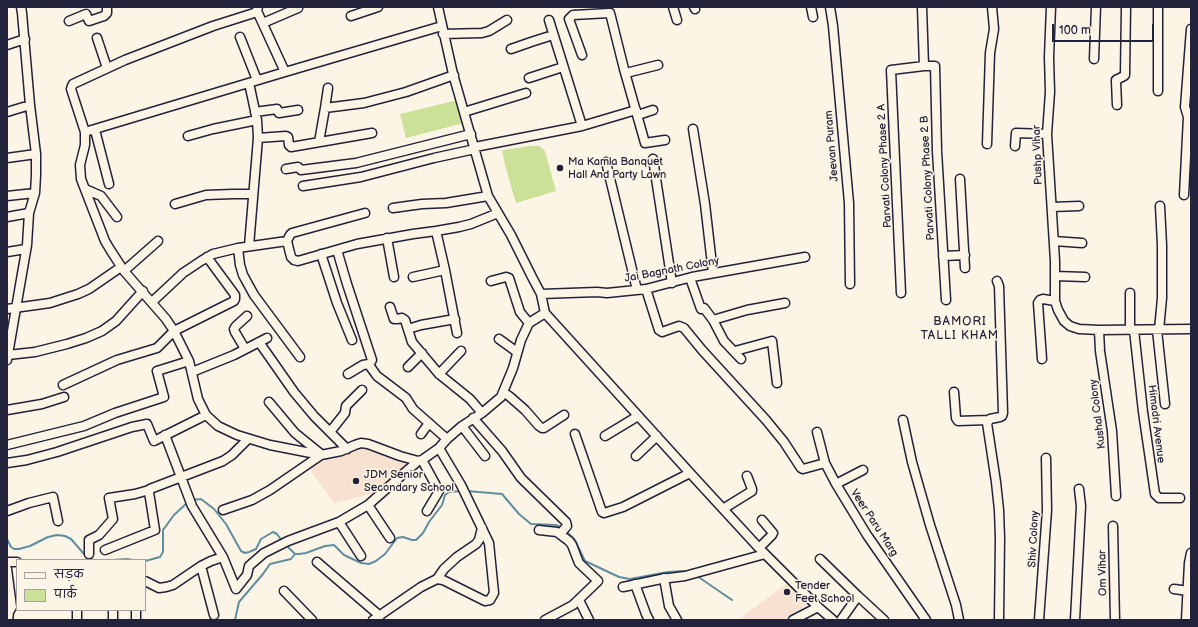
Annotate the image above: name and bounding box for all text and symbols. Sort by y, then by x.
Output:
scale bar [1054,16,1156,42]
text: 100 m [1059,23,1091,38]
street label: Parvati Colony Phase 2 A [875,104,895,228]
street label: Jeevan Puram [822,110,842,182]
street label: Parvati Colony Phase 2 B [918,115,938,241]
street label: Pushp Vihar [1030,125,1046,185]
place label: Ma Kamla Banquet Hall And Party Lawn [568,155,666,181]
marker: Ma Kamla Banquet Hall And Party Lawn [555,163,565,173]
street label: Jai Bagnath Colony [624,254,720,286]
district label: BAMORI TALLI KHAM [921,315,999,343]
street label: Kushal Colony [1087,378,1109,450]
street label: Himadri Avenue [1145,384,1167,464]
place label: JDM Senior Secondary School [364,468,454,494]
marker: JDM Senior Secondary School [351,476,361,486]
street label: Veer Paru Marg [847,487,901,559]
street label: Shiv Colony [1026,510,1042,568]
street label: Om Vihar [1096,550,1110,596]
legend [16,559,146,611]
text: सड़क [54,567,84,582]
place label: Tender Feet School [795,579,854,605]
text: पार्क [54,587,77,602]
marker: Tender Feet School [782,587,792,597]

